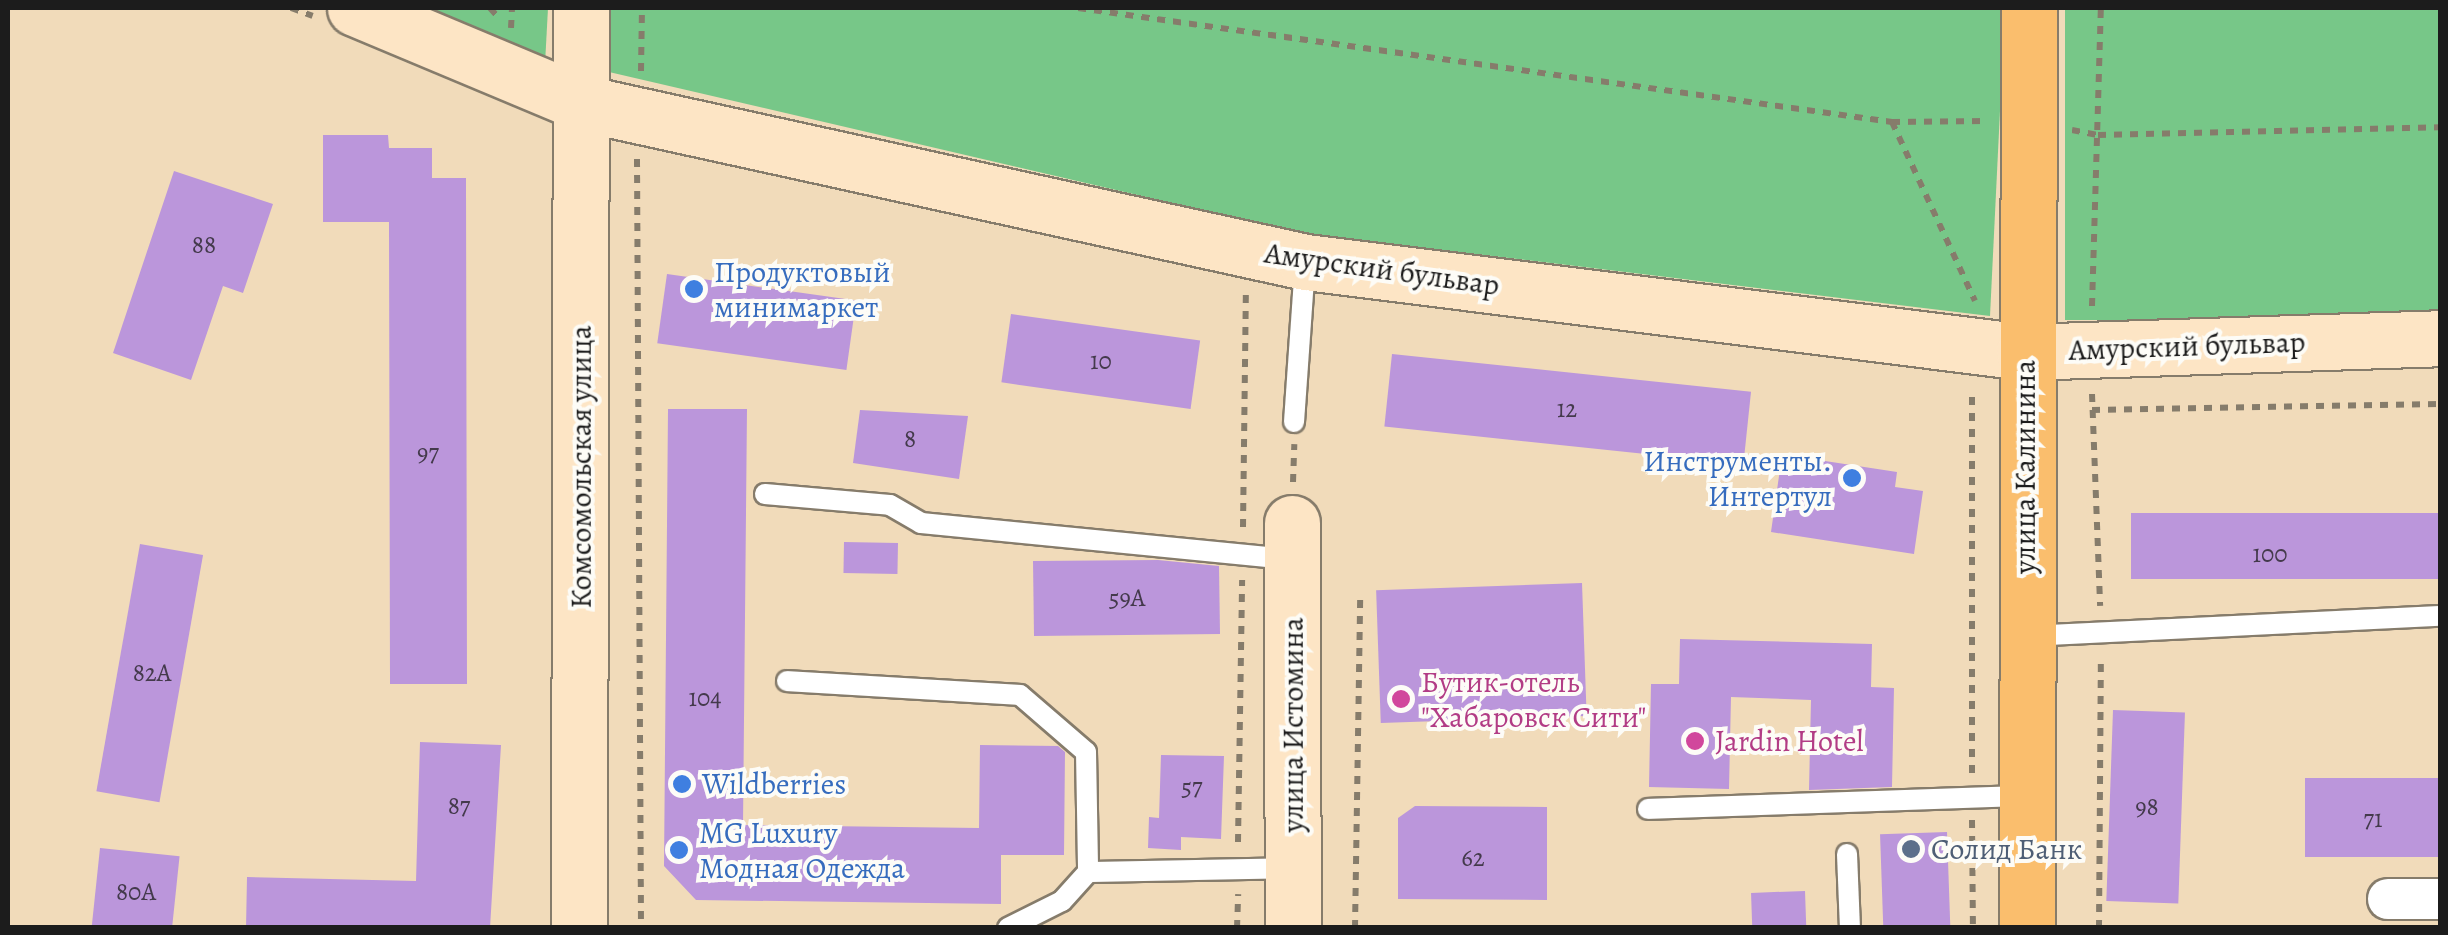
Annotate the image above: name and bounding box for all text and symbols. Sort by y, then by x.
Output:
house number: 88 [192,230,216,260]
street label: Амурский бульвар [1262,235,1502,303]
place label: Продуктовый минимаркет [714,254,890,324]
marker: Продуктовый минимаркет [683,278,705,300]
street label: Амурский бульвар [2068,324,2306,368]
street label: Комсомольская улица [563,325,599,609]
house number: 10 [1090,346,1112,376]
street label: улица Калинина [2007,360,2043,574]
house number: 12 [1557,394,1577,424]
house number: 8 [904,424,916,454]
house number: 97 [417,438,439,468]
place label: Инструменты. Интертул [1643,443,1832,514]
marker: Инструменты. Интертул [1841,467,1863,489]
house number: 100 [2252,539,2288,569]
house number: 59А [1109,583,1145,613]
street label: улица Истомина [1275,618,1311,832]
house number: 82А [133,658,171,688]
place label: Бутик-отель "Хабаровск Сити" [1421,664,1647,734]
house number: 104 [688,683,722,713]
marker: Бутик-отель "Хабаровск Сити" [1390,688,1412,710]
place label: Jardin Hotel [1715,723,1864,759]
marker: Jardin Hotel [1684,730,1706,752]
place label: Wildberries [702,766,846,802]
house number: 57 [1181,772,1203,802]
marker: Wildberries [671,773,693,795]
house number: 87 [448,791,470,821]
house number: 98 [2135,792,2159,822]
house number: 71 [2363,804,2383,834]
place label: MG Luxury Модная Одежда [699,815,905,886]
place label: Солид Банк [1931,831,2082,867]
marker: Солид Банк [1900,838,1922,860]
marker: MG Luxury Модная Одежда [668,839,690,861]
house number: 62 [1461,843,1485,873]
house number: 80А [116,877,156,907]

